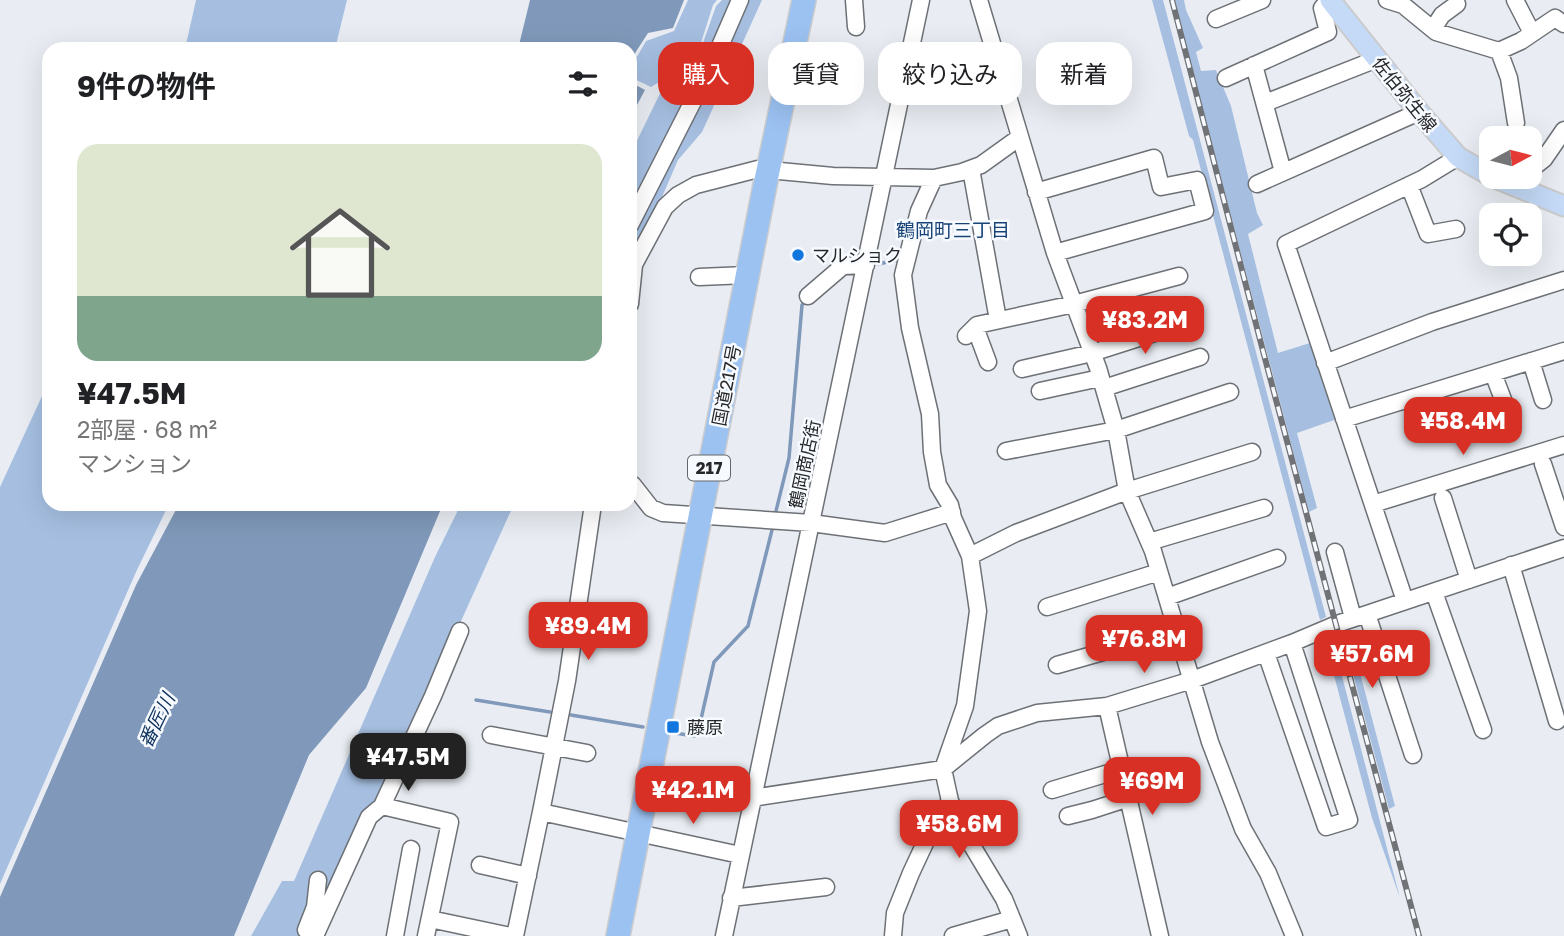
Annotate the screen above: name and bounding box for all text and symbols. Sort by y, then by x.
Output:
chip: 購入 [658,42,754,105]
chip: 賃貸 [768,42,864,105]
chip: 絞り込み [878,42,1022,105]
chip: 新着 [1036,42,1132,105]
street label: 佐伯弥生線 [1368,52,1442,136]
icon: filters [564,65,602,103]
text: 9件の物件 [77,68,216,104]
north arrow [1479,126,1542,189]
map controls [1479,126,1542,266]
icon: home [277,190,403,316]
button: locate [1479,203,1542,266]
district label: 鶴岡町三丁目 [896,218,1010,241]
place label: マルショク [812,244,902,266]
marker: マルショク [790,247,806,263]
pin: ¥83.2M [1088,296,1202,356]
text: ¥83.2M [1102,305,1188,333]
street label: 国道217号 [707,342,745,428]
text: ¥47.5M [77,375,187,411]
pin: ¥58.4M [1406,398,1520,457]
text: ¥58.4M [1420,406,1506,434]
text: 2部屋 · 68 m² [77,415,217,443]
street label: 鶴岡商店街 [784,418,824,510]
text: マンション [77,449,192,477]
road number: 217 [688,456,730,481]
pin: ¥89.4M [531,602,645,662]
text: ¥89.4M [545,611,631,639]
pin: ¥76.8M [1087,616,1201,675]
text: ¥76.8M [1102,624,1186,652]
pin: ¥57.6M [1315,630,1429,690]
text: ¥57.6M [1330,639,1414,667]
water label: 番匠川 [133,688,180,751]
place label: 藤原 [687,716,723,738]
marker: 藤原 [665,719,681,735]
pin: ¥47.5M [351,734,465,793]
text: ¥47.5M [366,742,450,770]
pin: ¥69M [1111,758,1193,817]
pin: ¥42.1M [636,766,750,826]
text: ¥69M [1120,766,1184,794]
text: ¥42.1M [651,775,735,803]
pin: ¥58.6M [902,800,1016,860]
text: ¥58.6M [916,809,1002,837]

